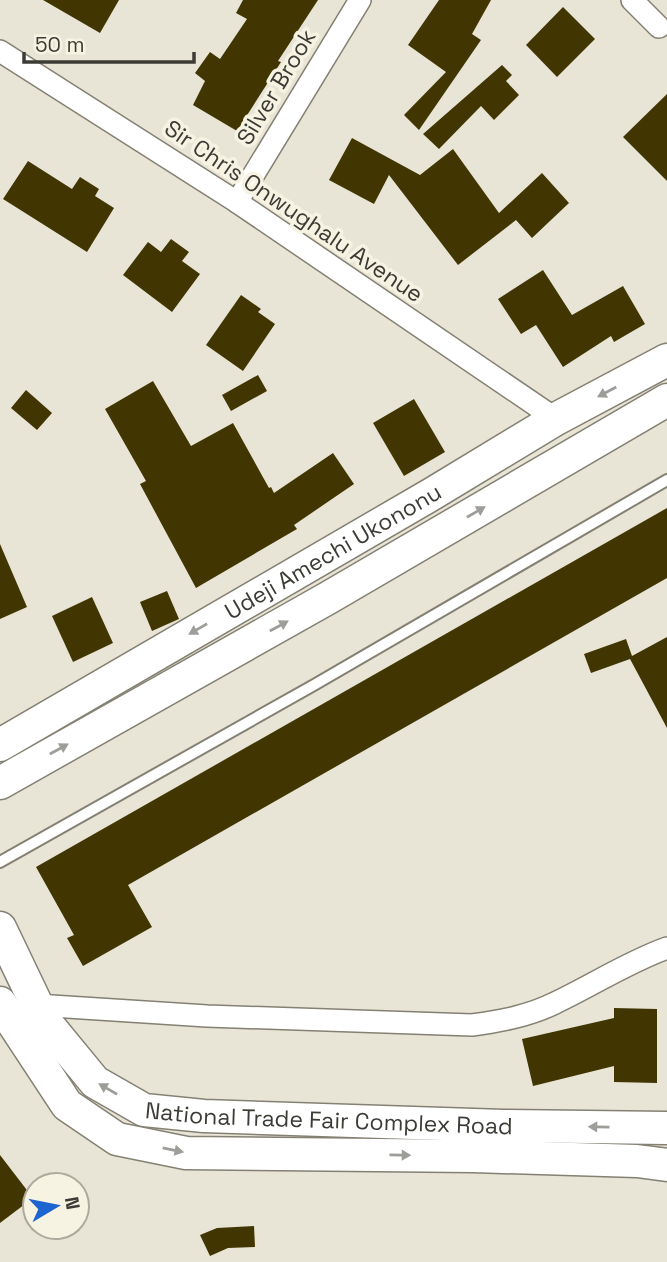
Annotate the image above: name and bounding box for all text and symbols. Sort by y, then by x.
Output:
scale bar [24,21,194,65]
street label: Silver Brook [230,24,322,150]
text: 50 m [35,31,85,58]
street label: Sir Chris Onwughalu Avenue [159,113,429,309]
one-way arrow [597,386,617,398]
street label: Udeji Amechi Ukononu [219,477,447,626]
one-way arrow [466,506,486,518]
one-way arrow [269,620,289,632]
one-way arrow [189,623,208,635]
one-way arrow [50,743,69,755]
one-way arrow [98,1083,117,1095]
street label: National Trade Fair Complex Road [144,1095,513,1141]
one-way arrow [588,1122,610,1133]
one-way arrow [162,1145,184,1156]
one-way arrow [390,1149,412,1161]
north arrow [21,1171,91,1241]
text: N [59,1195,86,1212]

